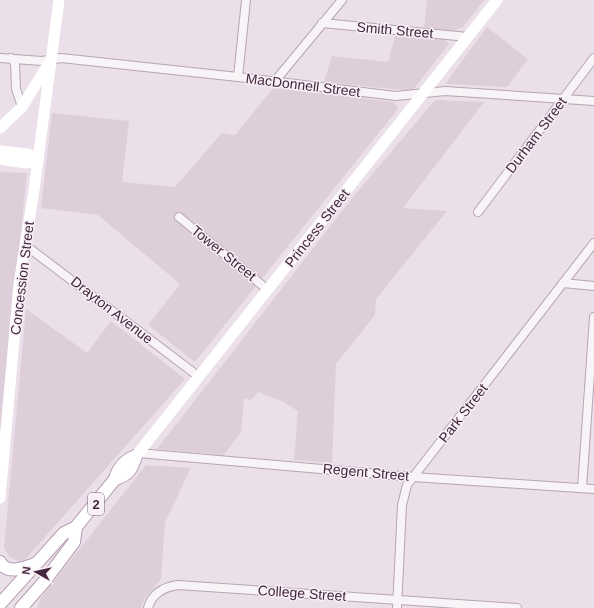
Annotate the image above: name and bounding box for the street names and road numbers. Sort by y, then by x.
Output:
street label: Smith Street [356,19,434,41]
street label: MacDonnell Street [245,70,361,100]
street label: Durham Street [502,94,570,176]
street label: Princess Street [281,186,353,270]
street label: Concession Street [7,220,37,336]
street label: Tower Street [188,222,260,284]
street label: Drayton Avenue [68,273,156,347]
street label: Park Street [435,380,491,446]
street label: Regent Street [322,460,410,484]
road number: 2 [88,493,104,515]
street label: College Street [257,582,347,604]

